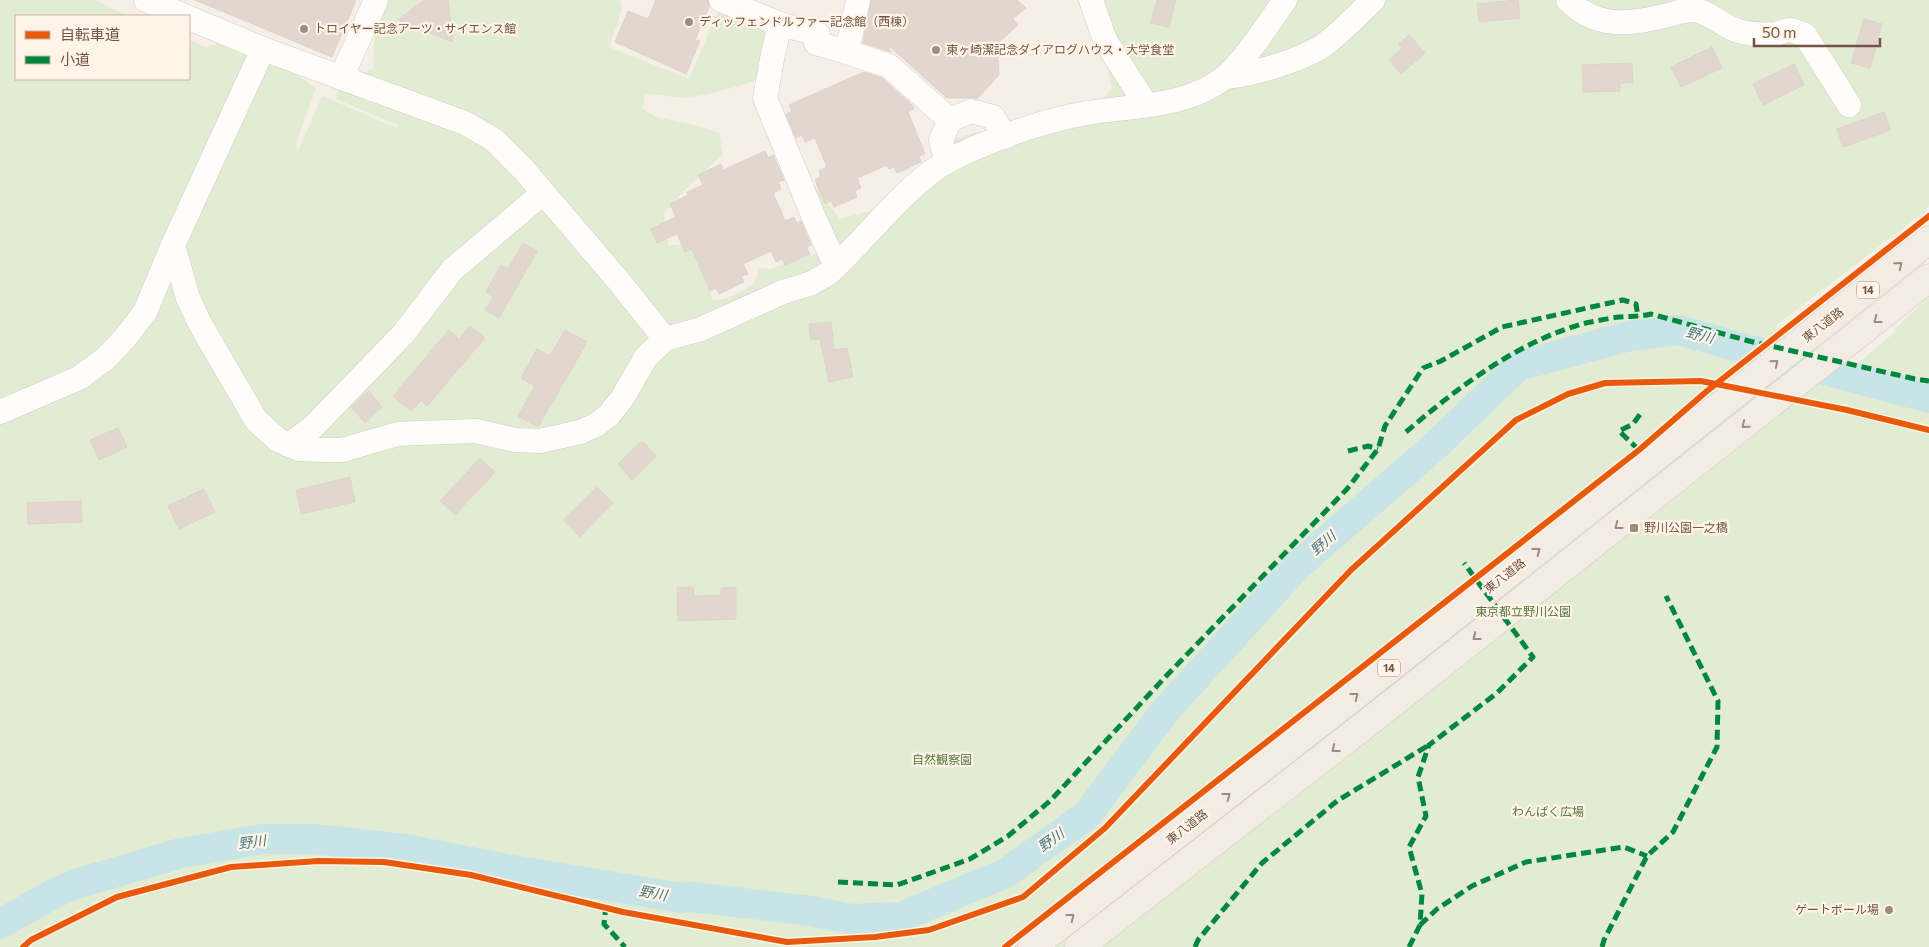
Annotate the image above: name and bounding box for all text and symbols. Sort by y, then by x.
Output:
place label: ディッフェンドルファー記念館（西棟） [699,14,914,28]
legend [15,15,190,80]
scale bar [1754,15,1880,47]
marker: ディッフェンドルファー記念館（西棟） [683,16,695,28]
place label: トロイヤー記念アーツ・サイエンス館 [314,21,516,35]
marker: トロイヤー記念アーツ・サイエンス館 [298,23,310,35]
text: 50 m [1762,23,1796,41]
text: 自転車道 [60,25,120,43]
place label: 東ヶ崎潔記念ダイアログハウス・大学食堂 [946,42,1174,56]
marker: 東ヶ崎潔記念ダイアログハウス・大学食堂 [930,44,942,56]
text: 小道 [60,50,90,68]
one-way arrow [1893,262,1903,271]
road number: 14 [1857,282,1879,298]
street label: 東八道路 [1799,304,1846,345]
one-way arrow [1874,314,1883,323]
water label: 野川 [1684,323,1718,347]
one-way arrow [1769,359,1778,368]
one-way arrow [1742,419,1751,427]
one-way arrow [1614,520,1623,529]
place label: 野川公園一之橋 [1644,520,1728,534]
marker: 野川公園一之橋 [1628,522,1640,534]
water label: 野川 [1307,526,1340,558]
one-way arrow [1531,549,1540,557]
street label: 東八道路 [1481,555,1528,596]
park label: 東京都立野川公園 [1475,604,1571,618]
one-way arrow [1473,632,1482,641]
road number: 14 [1378,660,1400,676]
one-way arrow [1349,693,1358,701]
one-way arrow [1332,743,1341,751]
park label: 自然観察園 [912,752,972,766]
one-way arrow [1221,793,1231,802]
park label: わんぱく広場 [1512,804,1584,818]
street label: 東八道路 [1163,806,1210,847]
water label: 野川 [1034,823,1069,855]
water label: 野川 [237,831,269,852]
water label: 野川 [638,882,670,904]
place label: ゲートボール場 [1795,902,1879,916]
marker: ゲートボール場 [1883,904,1895,916]
one-way arrow [1065,915,1074,923]

